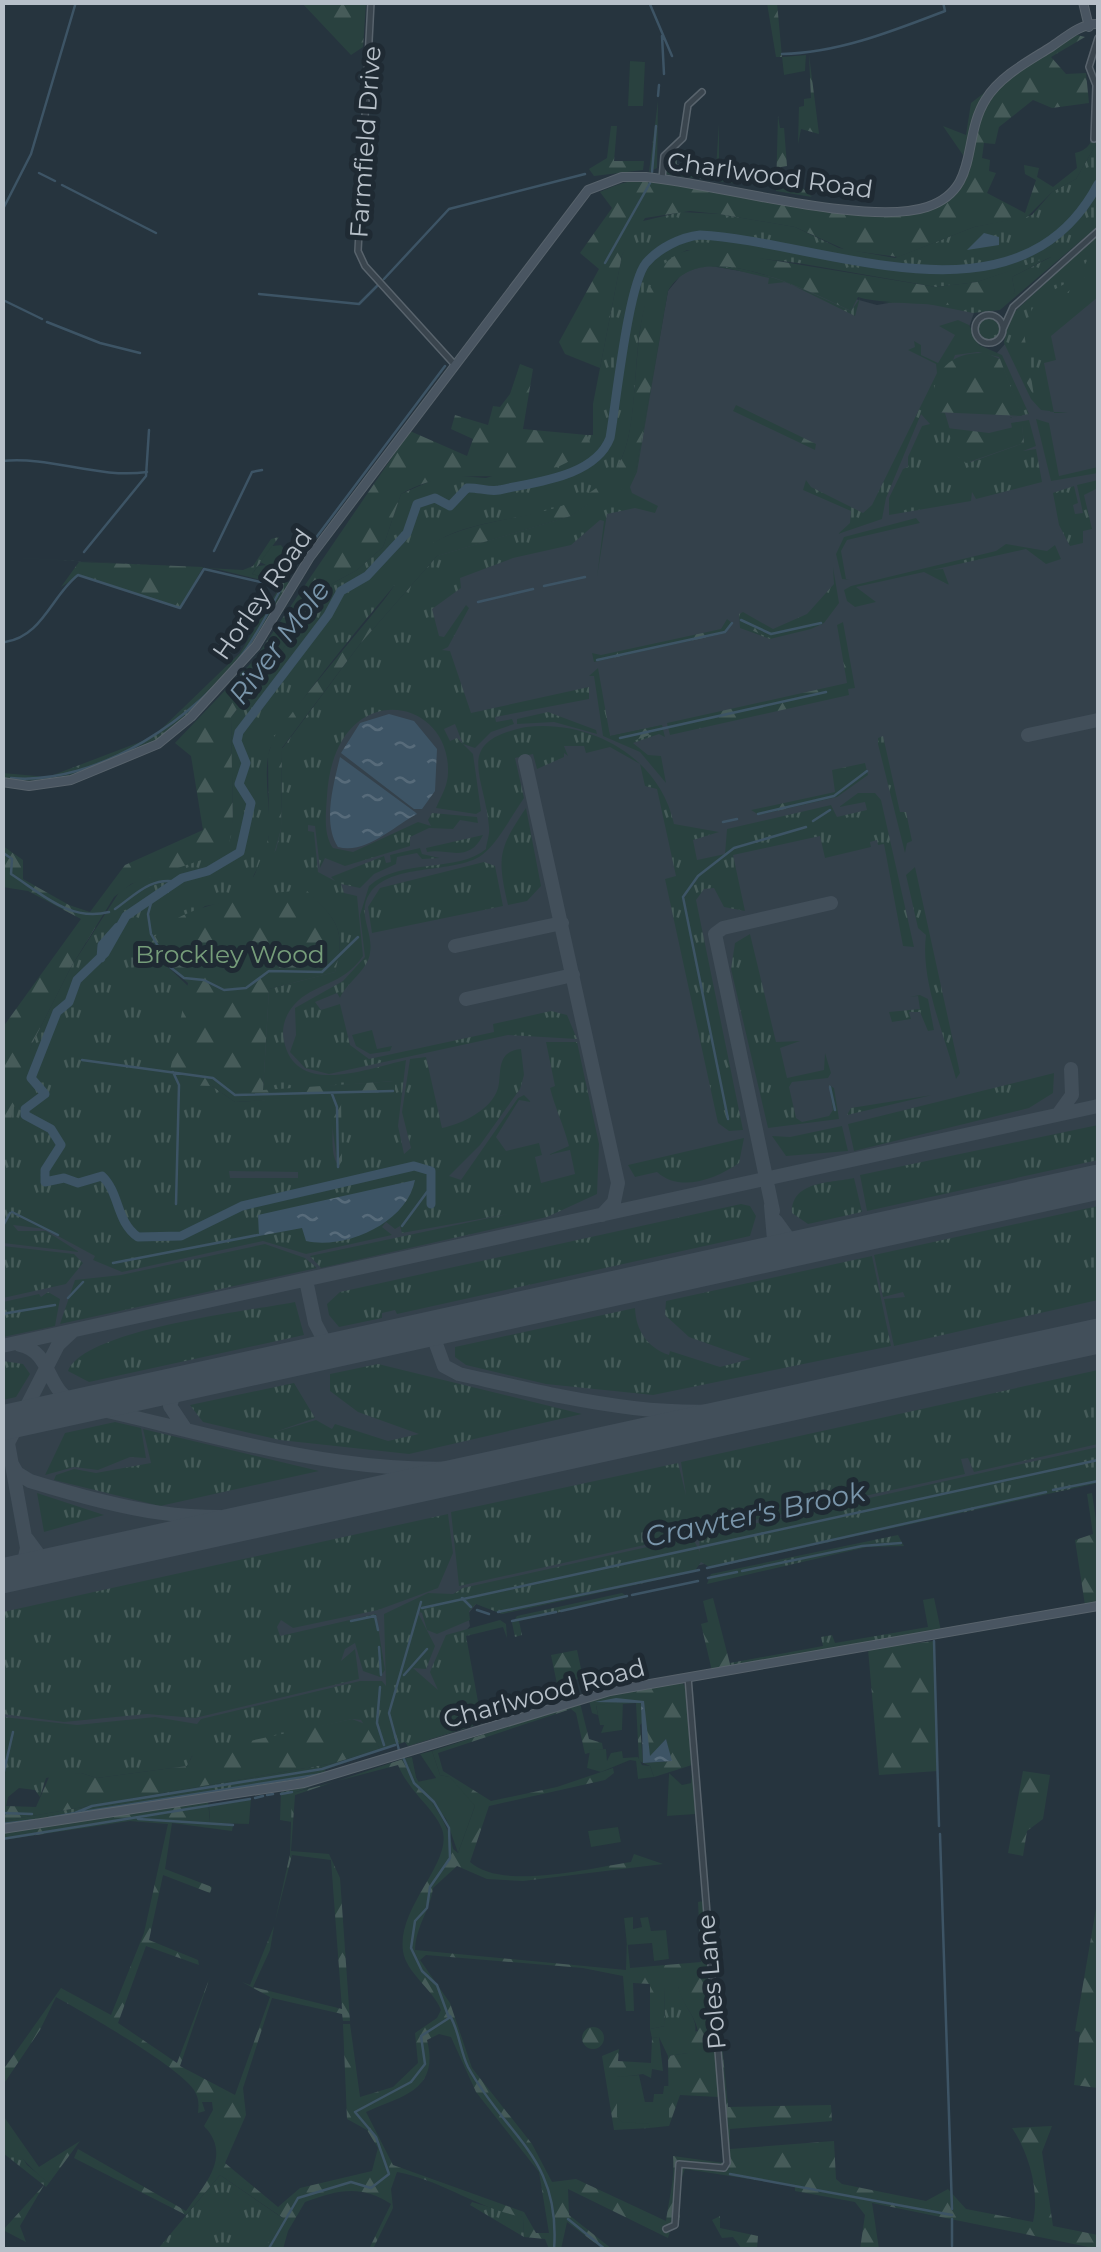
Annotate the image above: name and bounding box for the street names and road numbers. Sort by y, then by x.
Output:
street label: Farmfield Drive [343,45,387,239]
street label: Charlwood Road [665,146,875,204]
street label: Horley Road [206,523,318,665]
street label: Charlwood Road [440,1652,648,1734]
street label: Poles Lane [690,1913,732,2051]

